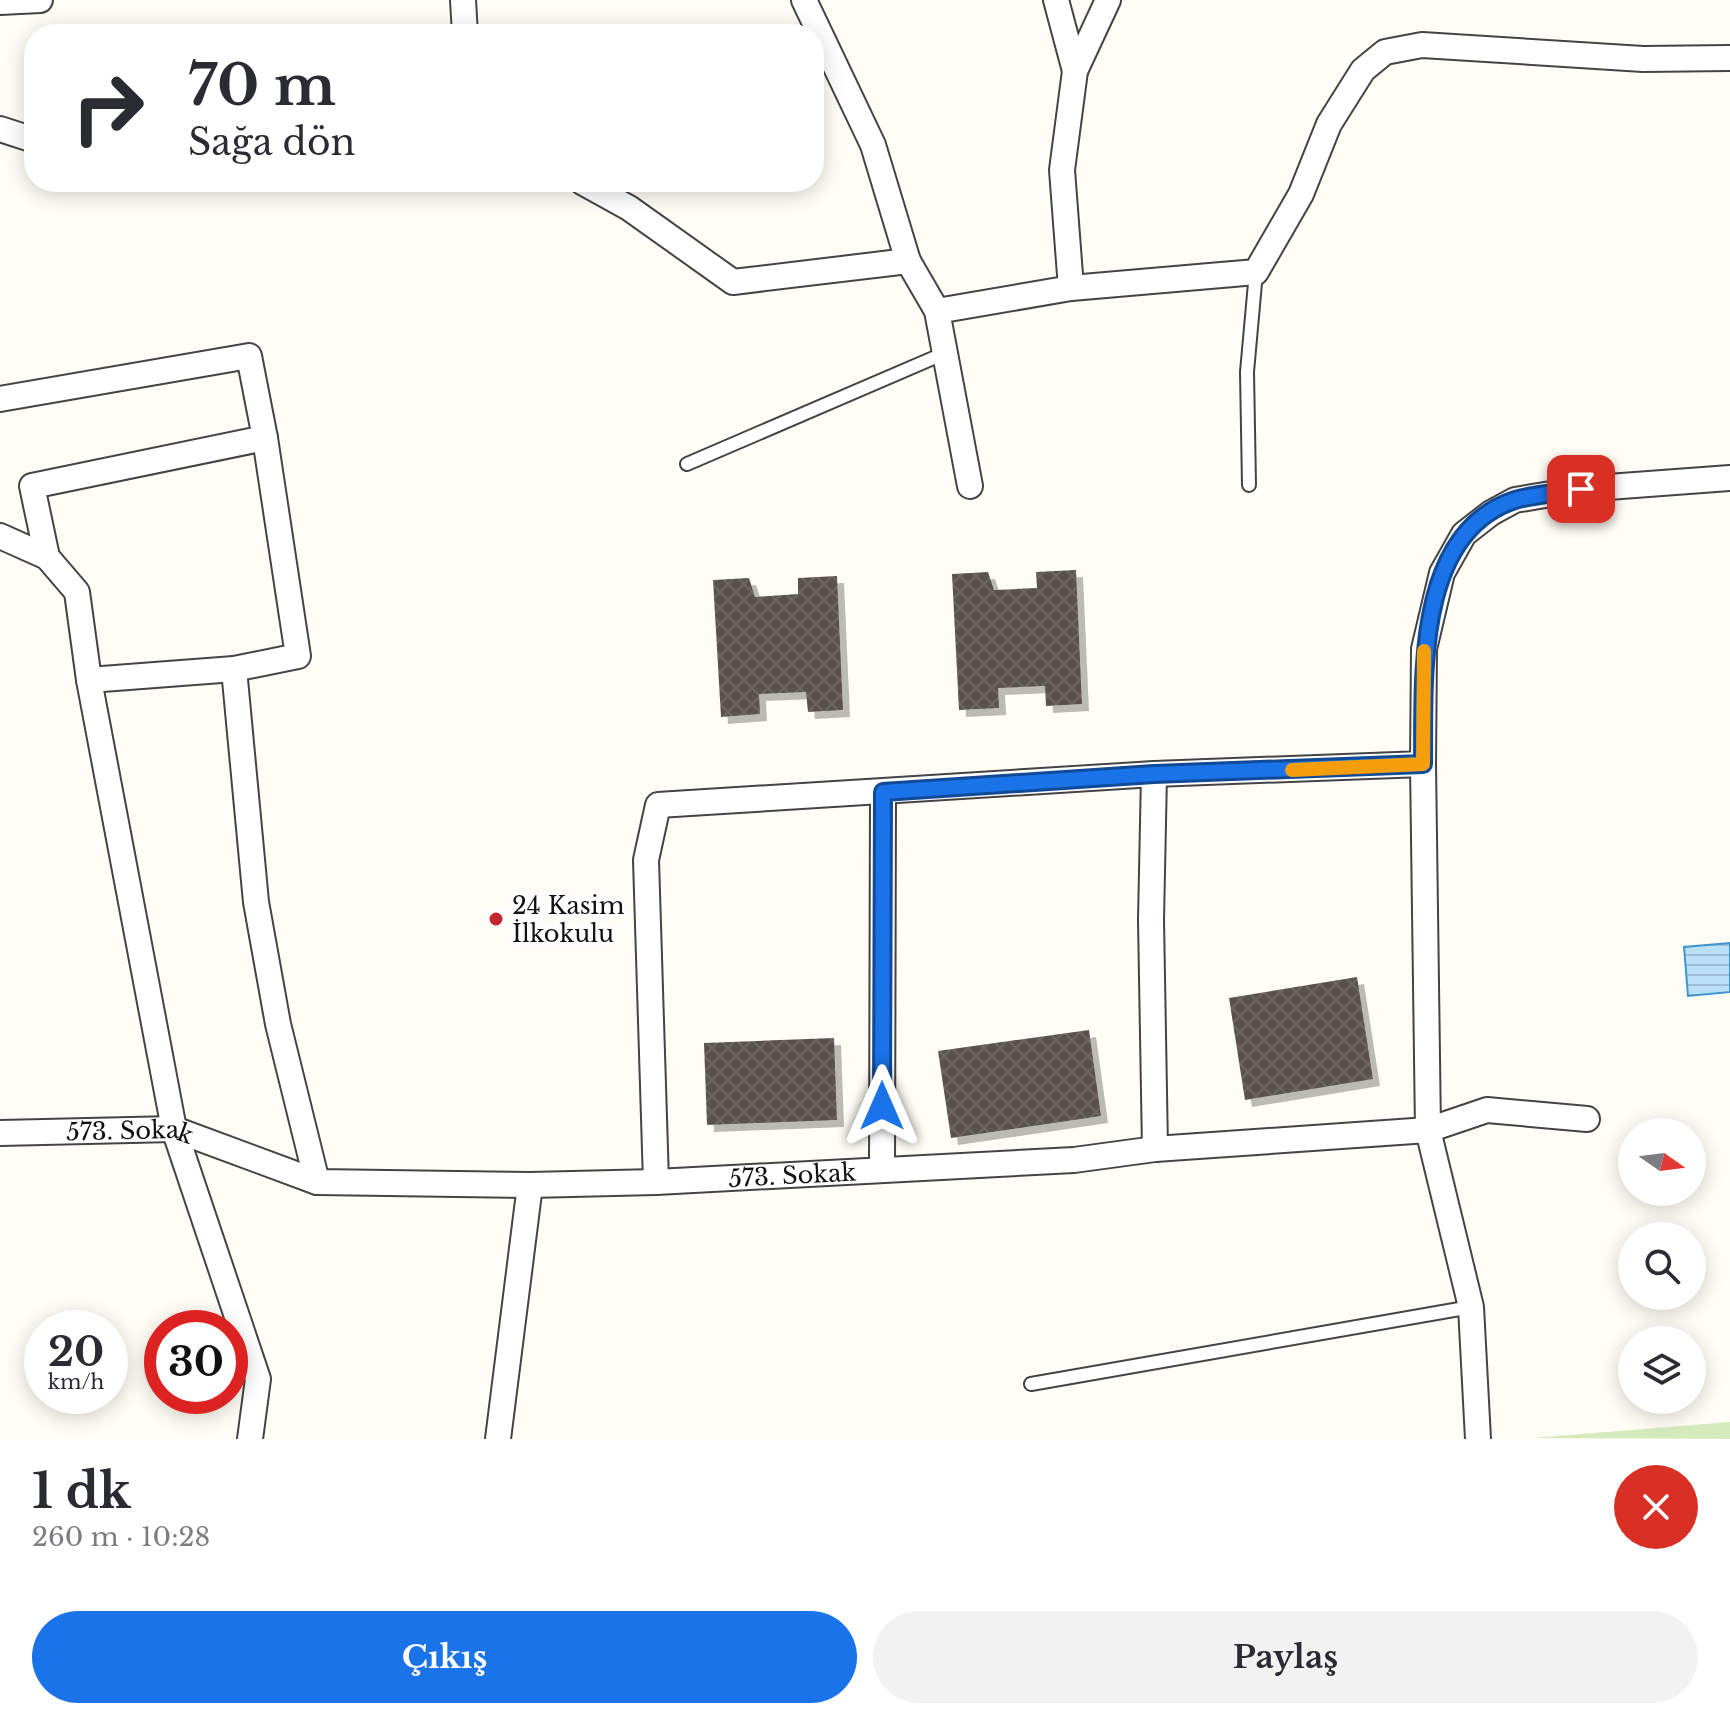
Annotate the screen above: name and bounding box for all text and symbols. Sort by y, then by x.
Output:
text: 70 m [188,51,336,120]
icon: right [56,56,160,160]
text: Sağa dön [188,120,355,165]
pin [1547,455,1615,523]
icon: arrive [1559,467,1603,511]
place label: 24 Kasim İlkokulu [512,891,625,948]
marker: 24 Kasim İlkokulu [487,910,505,928]
position arrow [840,1064,924,1148]
street label: 573. Sokak [66,1114,198,1150]
north arrow [1618,1118,1706,1206]
map controls [1618,1118,1706,1414]
street label: 573. Sokak [728,1157,857,1193]
button: search [1618,1222,1706,1310]
speed limit sign: 30 [144,1310,248,1414]
button: layers [1618,1326,1706,1414]
text: 20 [48,1327,104,1377]
text: km/h [48,1370,104,1394]
text: 1 dk [32,1461,131,1521]
button: close [1614,1465,1698,1549]
text: 260 m · 10:28 [32,1521,210,1553]
button: Çıkış [32,1611,857,1703]
button: Paylaş [873,1611,1698,1703]

